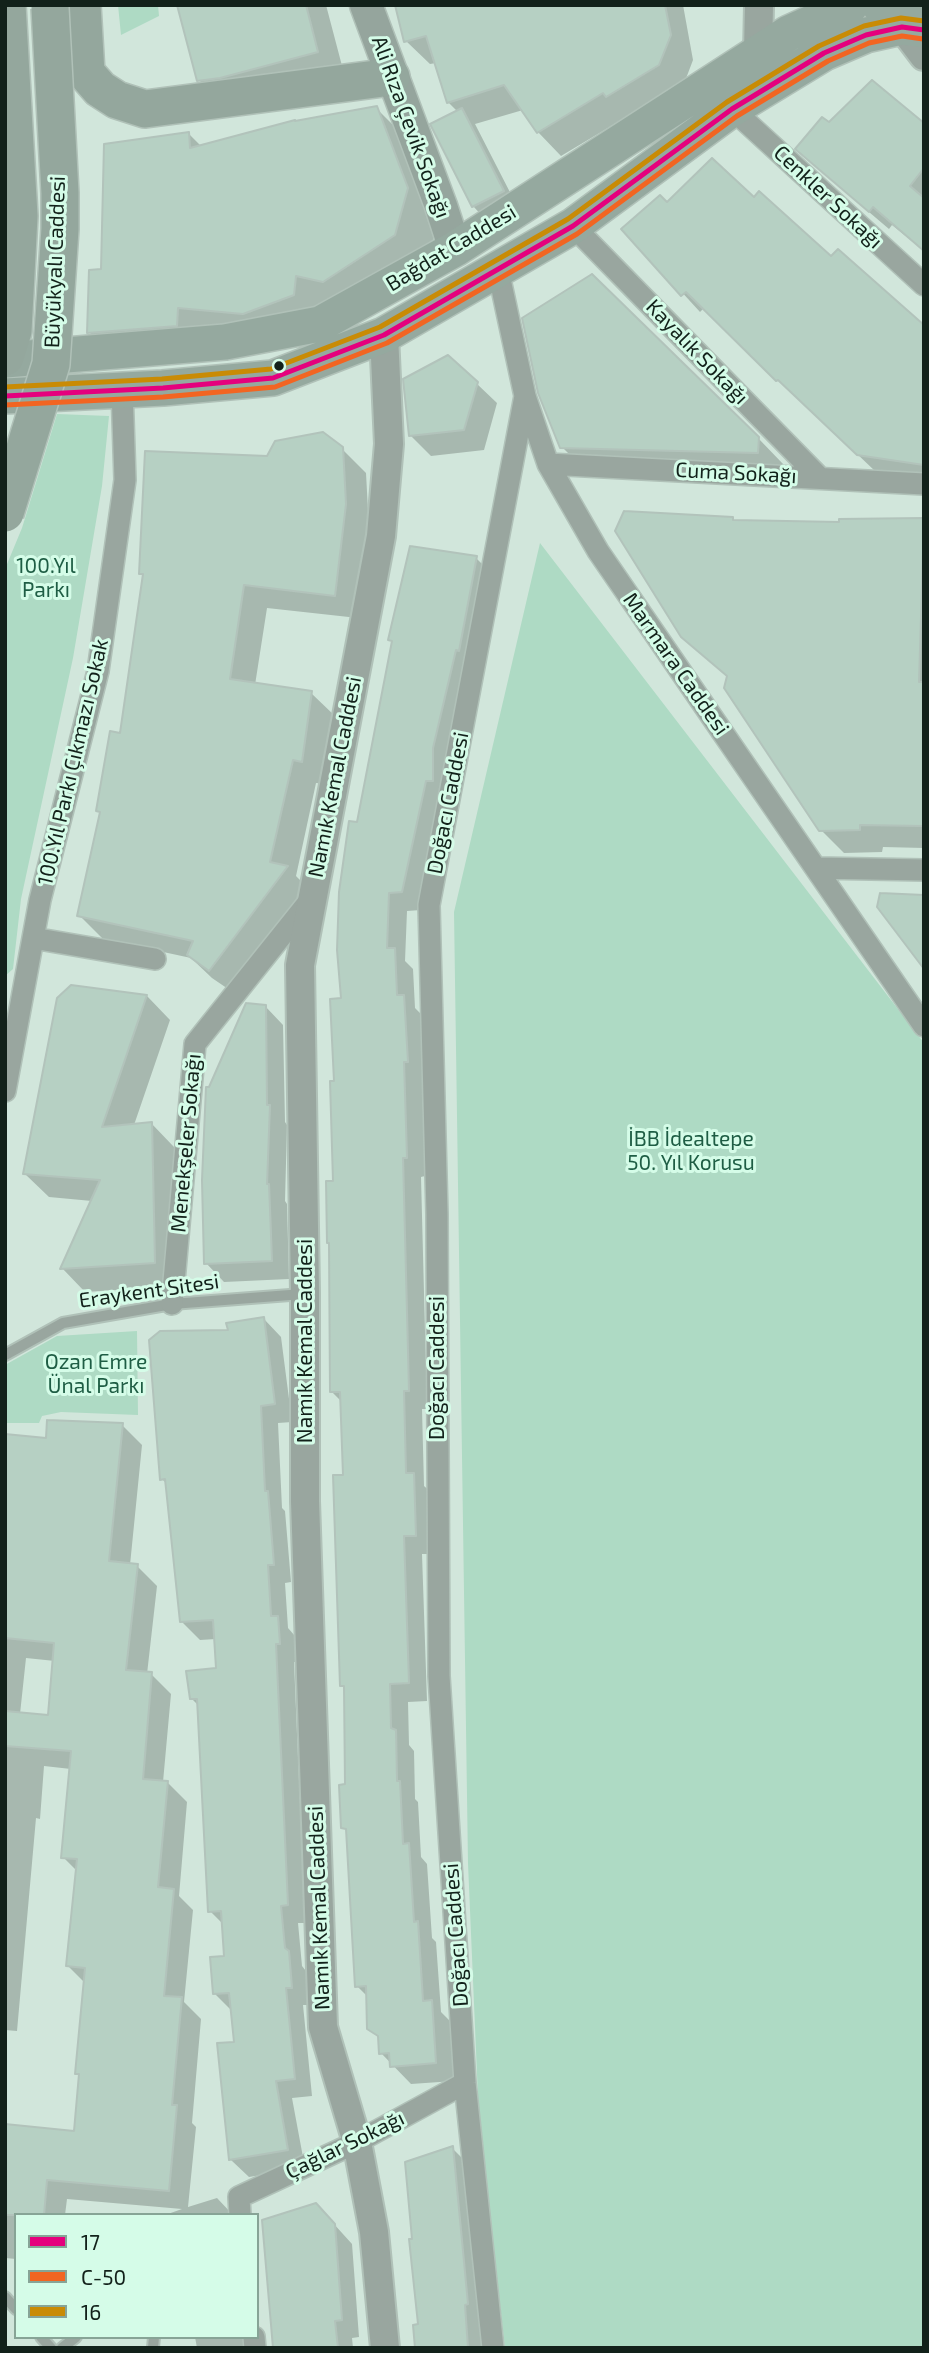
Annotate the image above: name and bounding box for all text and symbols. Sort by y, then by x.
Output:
street label: Ali Rıza Çevik Sokağı [366,32,456,222]
street label: Cenkler Sokağı [768,140,888,254]
street label: Büyükyalı Caddesi [39,176,71,348]
street label: Bağdat Caddesi [381,199,521,297]
street label: Kayalık Sokağı [641,294,753,410]
unlabelled marker [272,359,286,373]
street label: Cuma Sokağı [675,457,797,489]
park label: 100.Yıl Parkı [16,553,76,603]
street label: Marmara Caddesi [618,588,734,740]
street label: 100.Yıl Parkı Çıkmazı Sokak [32,636,114,888]
street label: Namık Kemal Caddesi [303,674,367,880]
street label: Doğacı Caddesi [422,730,474,876]
street label: Menekşeler Sokağı [166,1053,206,1233]
park label: İBB İdealtepe 50. Yıl Korusu [627,1126,755,1176]
street label: Namık Kemal Caddesi [292,1239,318,1443]
street label: Eraykent Sitesi [77,1269,221,1313]
street label: Doğacı Caddesi [424,1296,450,1440]
park label: Ozan Emre Ünal Parkı [45,1349,147,1399]
street label: Namık Kemal Caddesi [303,1805,335,2011]
street label: Doğacı Caddesi [438,1862,474,2008]
street label: Çağlar Sokağı [282,2105,408,2185]
legend [14,2213,259,2339]
text: 17 [81,2229,100,2254]
text: C-50 [81,2264,126,2289]
text: 16 [81,2299,101,2324]

